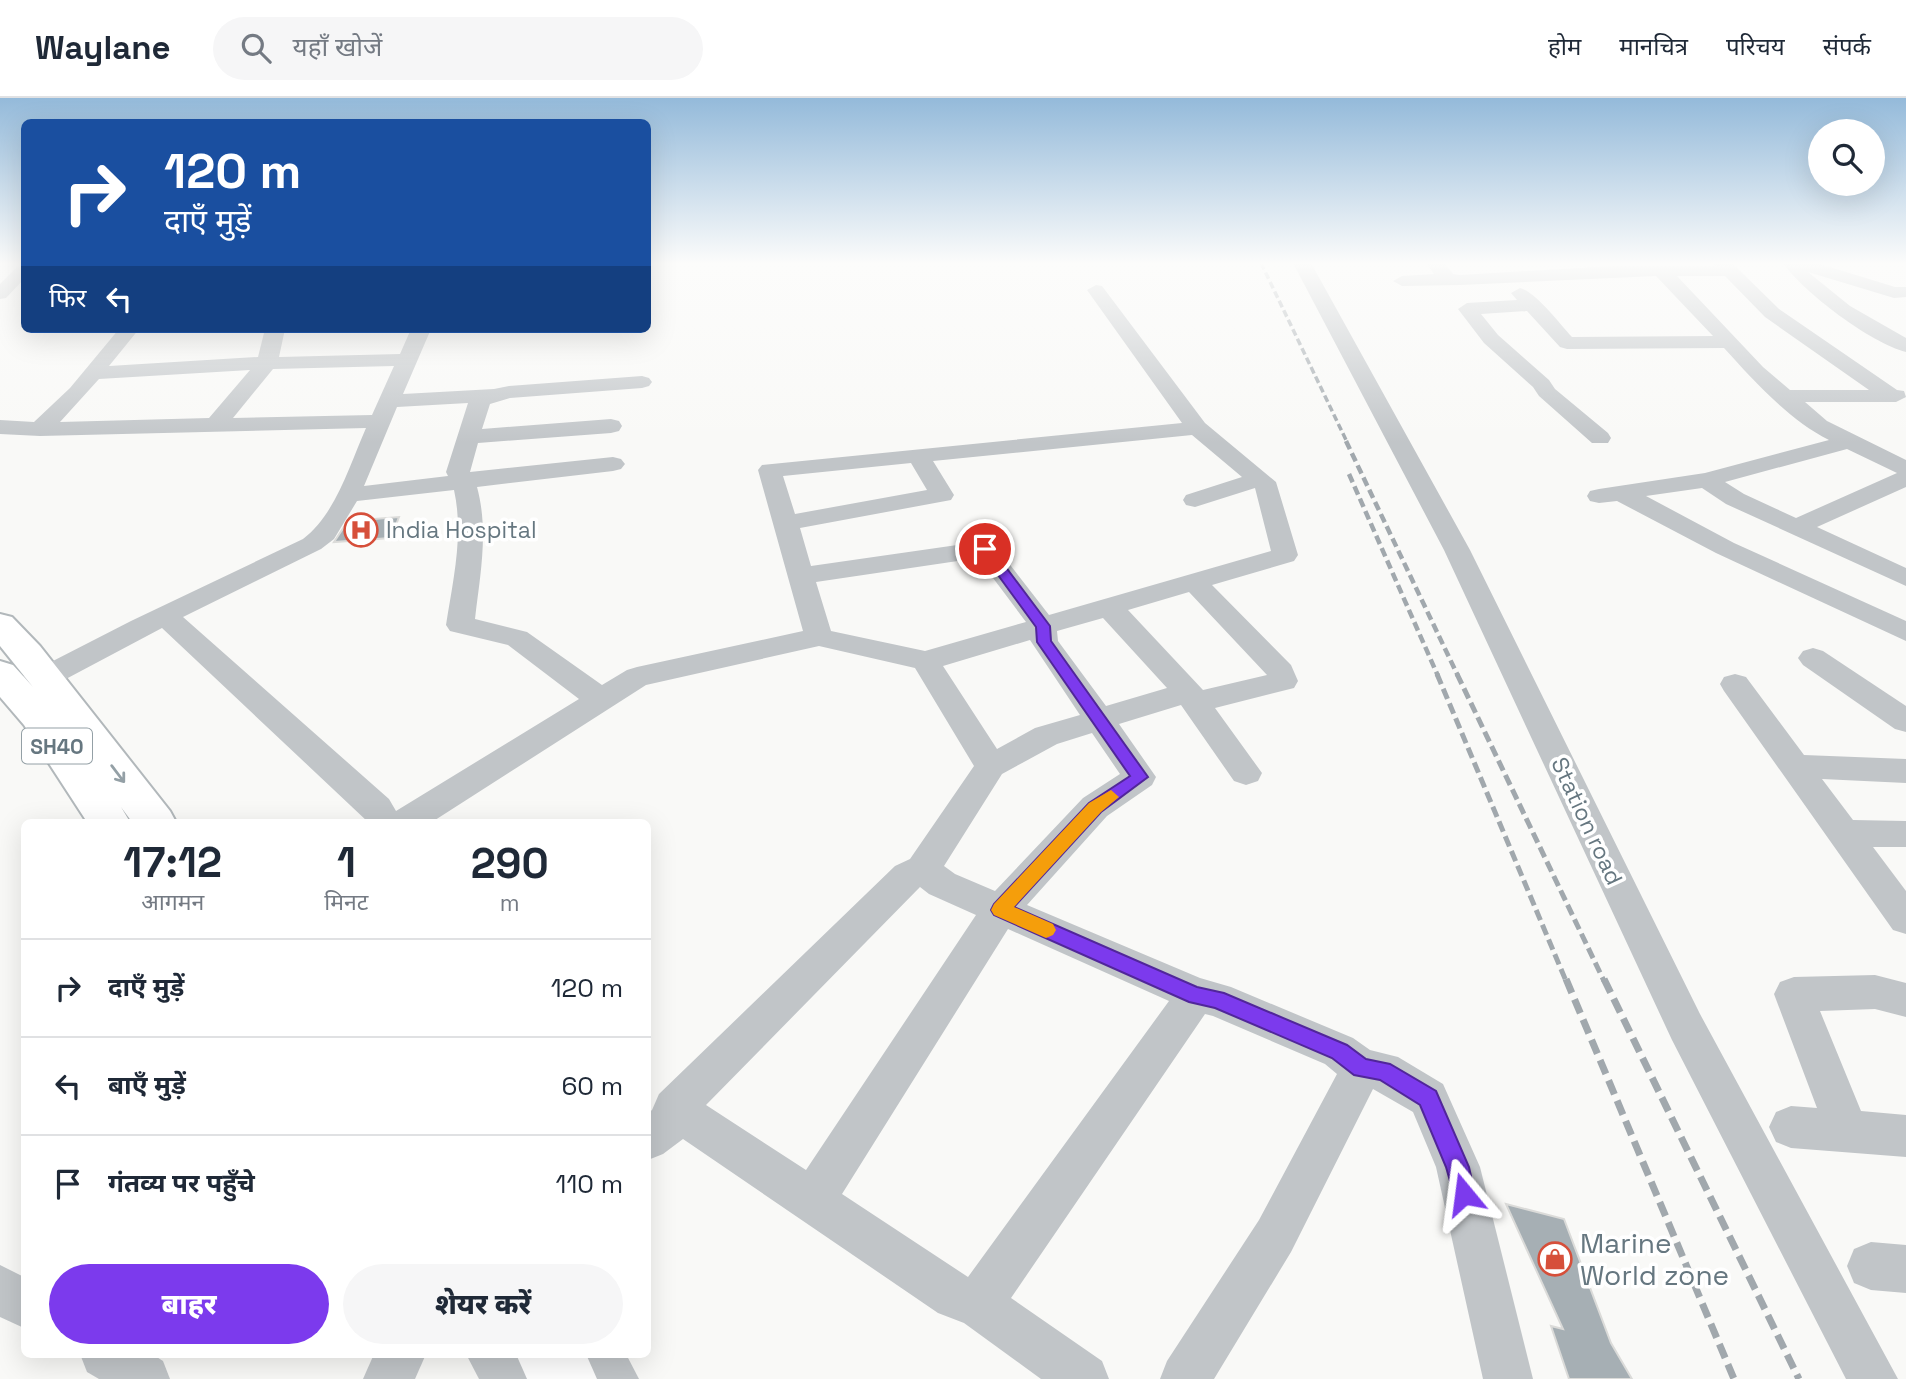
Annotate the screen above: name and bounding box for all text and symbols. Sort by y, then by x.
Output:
search box [213,17,703,80]
text: Waylane [35,27,171,69]
icon: search [237,29,275,67]
text: यहाँ खोजें [293,30,382,64]
text: होम [1548,31,1581,62]
text: मानचित्र [1619,31,1688,62]
text: परिचय [1726,31,1785,62]
text: संपर्क [1823,31,1871,62]
map controls [1808,119,1885,196]
button: search [1808,119,1885,196]
text: 120 m [164,140,301,202]
icon: right [49,147,140,238]
text: दाएँ मुड़ें [164,201,251,241]
icon: left [100,280,138,318]
text: फिर [49,281,86,315]
hospital icon: India Hospital [342,511,380,549]
place label: India Hospital [386,515,537,545]
pin [955,519,1015,579]
icon: arrive [966,530,1004,568]
road number: SH40 [22,728,92,764]
street label: Station road [1544,752,1630,890]
one-way arrow [111,764,126,783]
text: 17:12 [123,836,222,889]
text: 1 [337,836,356,889]
text: 290 [471,837,549,890]
text: आगमन [141,887,204,917]
text: मिनट [324,887,368,917]
text: m [500,888,520,918]
icon: right [49,969,87,1007]
text: दाएँ मुड़ें [108,970,184,1004]
text: 120 m [551,971,623,1005]
icon: left [49,1067,87,1105]
text: बाएँ मुड़ें [108,1068,186,1102]
text: 60 m [561,1069,623,1103]
position arrow [1427,1157,1501,1231]
icon: arrive [49,1165,87,1203]
text: गंतव्य पर पहुँचे [108,1166,255,1200]
text: 110 m [556,1167,623,1201]
place label: Marine World zone [1580,1225,1729,1293]
shop icon: Marine World zone [1536,1240,1574,1278]
button: बाहर [49,1264,329,1344]
button: शेयर करें [343,1264,623,1344]

